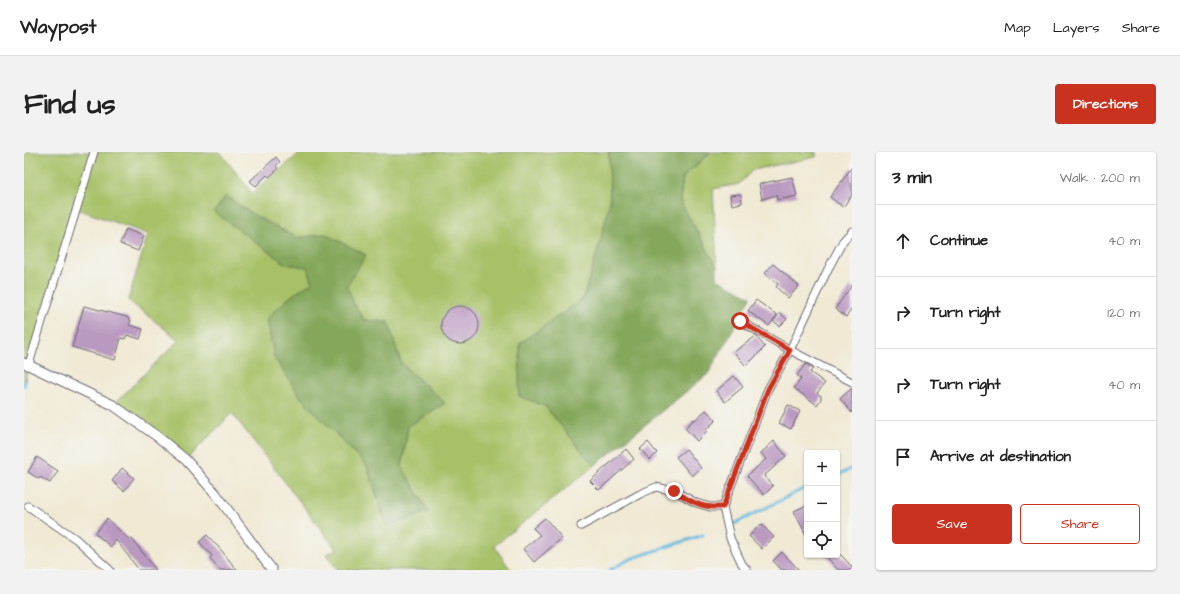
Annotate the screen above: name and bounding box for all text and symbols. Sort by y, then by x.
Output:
text: Waypost [20,14,96,41]
text: Map [1004,18,1031,38]
text: Layers [1053,18,1100,38]
text: Share [1122,18,1160,38]
button: Directions [1055,84,1156,124]
text: Find us [24,85,115,124]
text: 3 min [892,166,932,190]
text: Walk · 200 m [1060,169,1140,187]
icon: ahead [892,230,914,252]
text: Continue [930,230,988,251]
text: 40 m [1108,232,1140,250]
icon: right [892,302,914,324]
text: Turn right [930,302,1001,323]
text: 120 m [1107,304,1140,322]
route start [731,312,749,330]
icon: right [892,374,914,396]
text: Turn right [930,374,1001,395]
text: 40 m [1108,376,1140,394]
icon: arrive [892,446,914,468]
text: Arrive at destination [930,446,1071,467]
map controls [804,450,840,558]
button: + [804,450,840,486]
route end [665,482,683,500]
button: − [804,486,840,522]
button: Save [892,504,1012,544]
button: Share [1020,504,1140,544]
button: locate [804,522,840,558]

